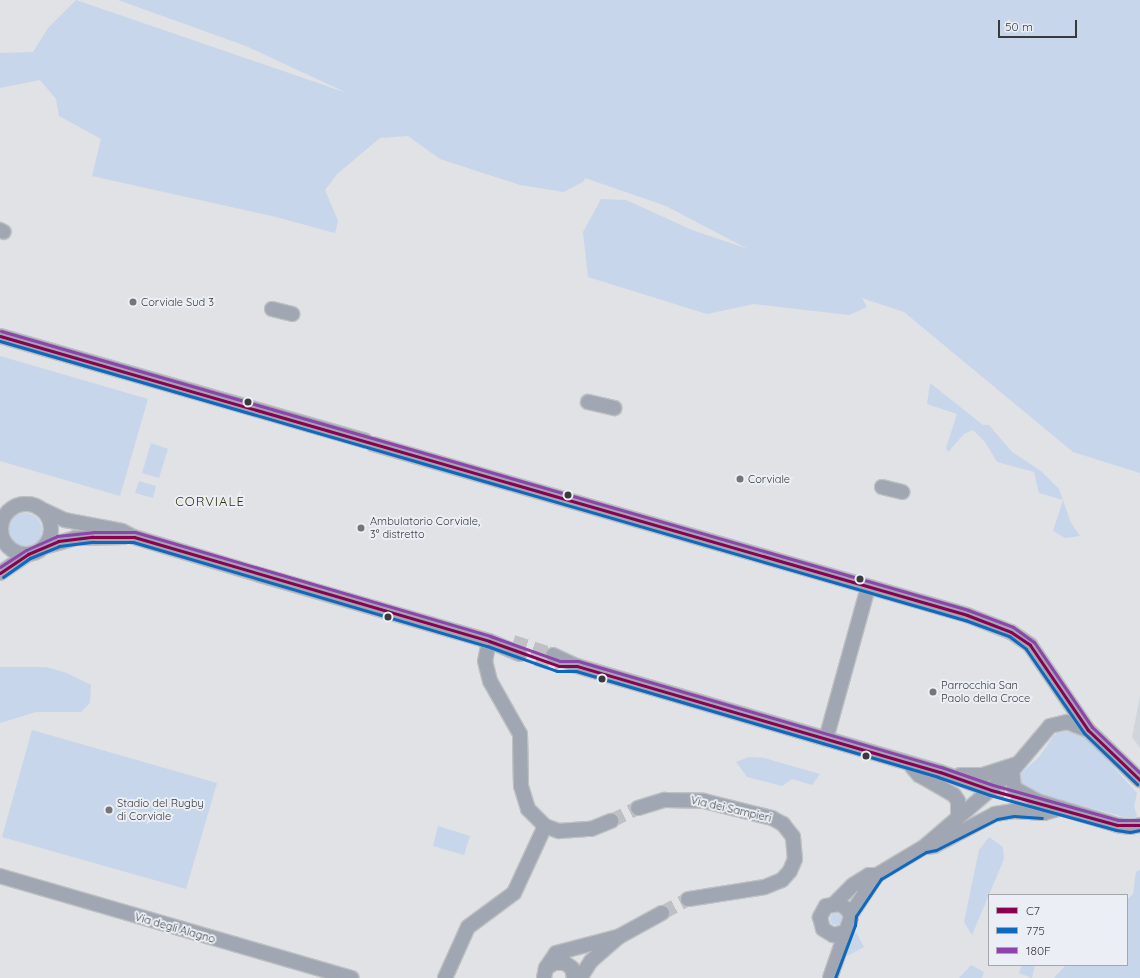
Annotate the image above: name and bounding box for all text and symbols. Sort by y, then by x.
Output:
scale bar [1000,12,1079,38]
text: 50 m [1005,19,1033,34]
place label: Corviale Sud 3 [141,295,214,309]
marker: Corviale Sud 3 [128,297,138,307]
unlabelled marker [243,397,253,407]
place label: Corviale [748,472,790,486]
marker: Corviale [735,474,745,484]
unlabelled marker [563,490,573,500]
district label: CORVIALE [175,493,245,509]
place label: Ambulatorio Corviale, 3° distretto [370,515,480,541]
marker: Ambulatorio Corviale, 3° distretto [355,522,367,534]
unlabelled marker [855,574,865,584]
unlabelled marker [383,612,393,622]
unlabelled marker [597,674,607,684]
place label: Parrocchia San Paolo della Croce [941,679,1030,705]
marker: Parrocchia San Paolo della Croce [928,687,938,697]
unlabelled marker [861,751,871,761]
street label: Via dei Sampieri [689,793,773,825]
place label: Stadio del Rugby di Corviale [117,797,204,823]
marker: Stadio del Rugby di Corviale [104,805,114,815]
legend [988,894,1128,966]
text: C7 [1026,903,1040,918]
street label: Via degli Alagno [133,910,217,946]
text: 775 [1026,923,1045,938]
text: 180F [1026,943,1051,958]

